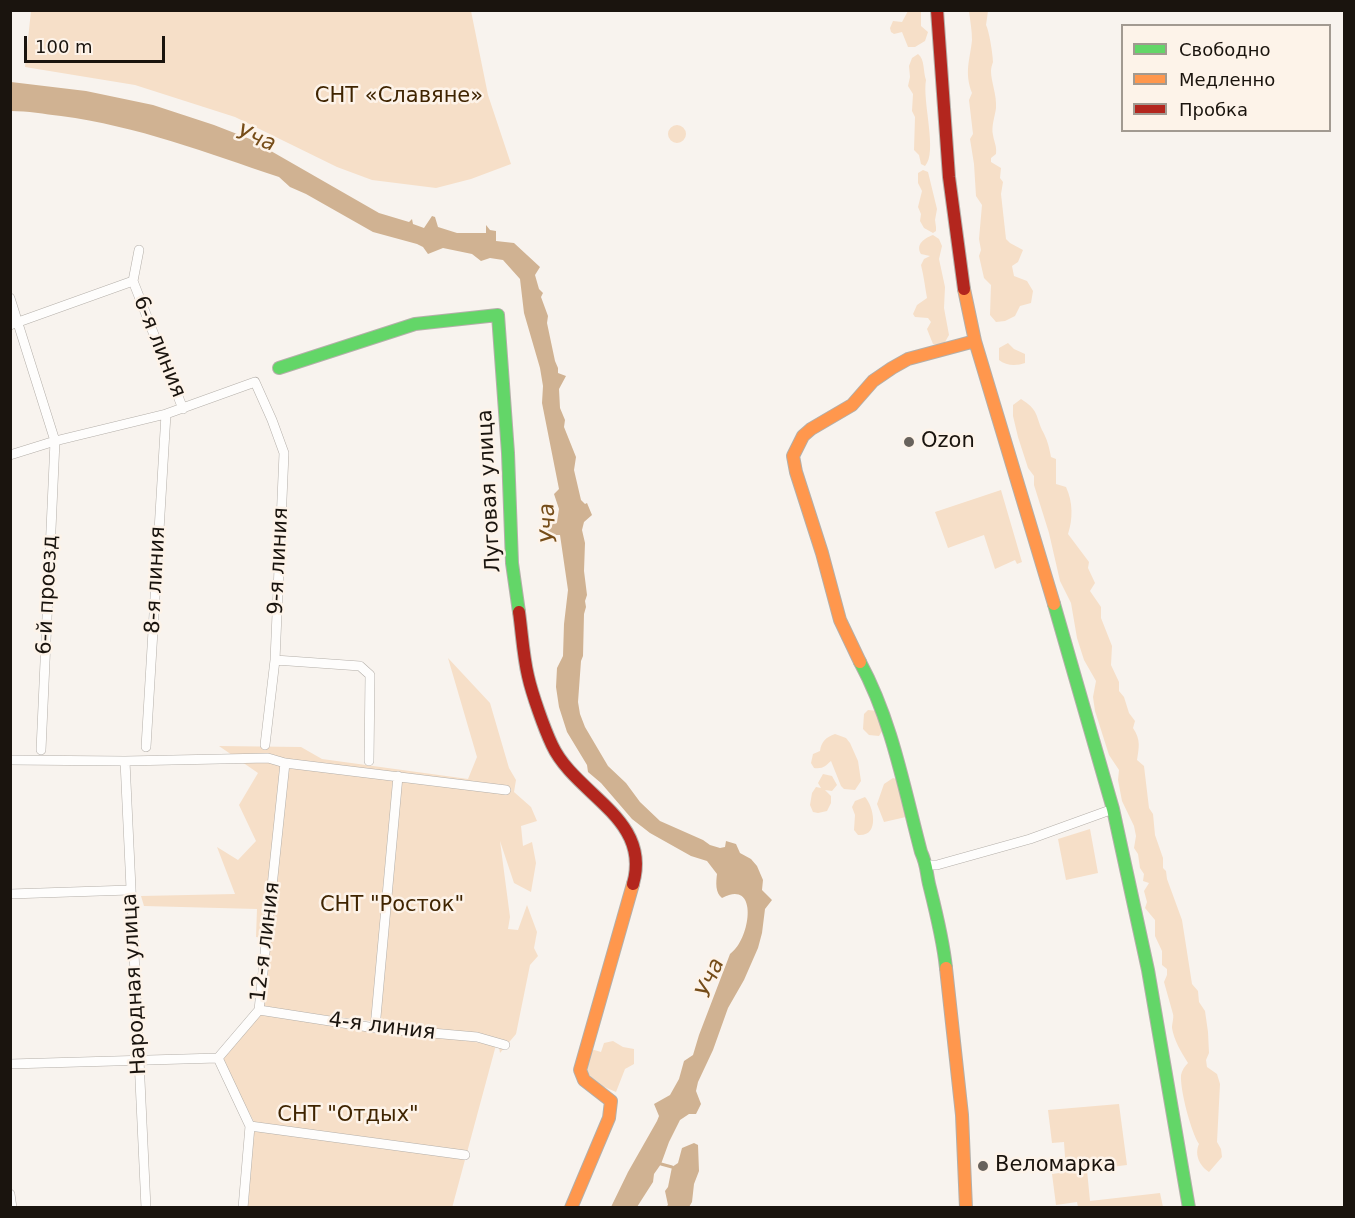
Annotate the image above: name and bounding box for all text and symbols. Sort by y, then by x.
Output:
scale bar [27,24,168,62]
legend [1121,24,1331,132]
text: 100 m [35,36,93,57]
text: Свободно [1179,39,1271,60]
text: Медленно [1179,69,1275,90]
park label: СНТ «Славяне» [315,84,483,110]
text: Пробка [1179,99,1248,120]
water label: Уча [233,120,279,158]
street label: 6-я линия [127,293,191,401]
street label: Луговая улица [473,409,507,573]
place label: Ozon [921,429,975,455]
marker: Ozon [902,435,916,449]
water label: Уча [534,502,564,544]
street label: 9-я линия [264,507,294,615]
street label: 8-я линия [141,526,171,634]
street label: 6-й проезд [32,535,64,655]
street label: 12-я линия [246,881,286,1003]
street label: Народная улица [118,893,152,1075]
park label: СНТ "Росток" [320,893,464,919]
water label: Уча [691,954,731,1002]
street label: 4-я линия [327,1008,437,1046]
park label: СНТ "Отдых" [277,1103,419,1129]
place label: Веломарка [995,1153,1116,1179]
marker: Веломарка [976,1159,990,1173]

